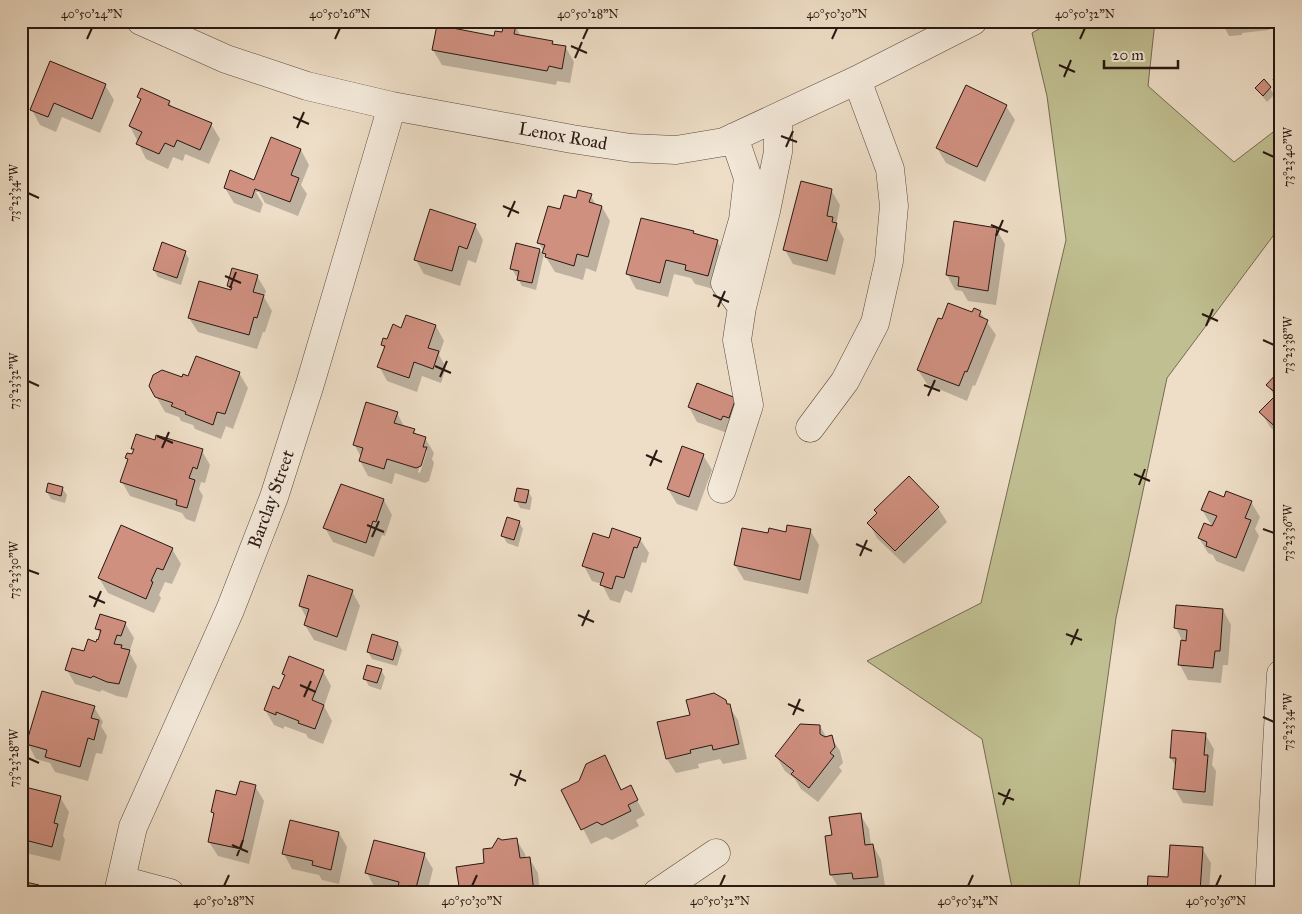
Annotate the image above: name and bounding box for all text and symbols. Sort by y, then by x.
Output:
text: 40°50'24"N [61,7,123,21]
text: 40°50'26"N [309,7,371,21]
text: 40°50'28"N [557,7,619,21]
text: 40°50'30"N [806,7,868,21]
text: 40°50'32"N [1055,7,1115,21]
scale bar [1104,38,1178,70]
text: 20 m [1112,46,1144,64]
street label: Lenox Road [517,117,609,155]
text: 73°23'40"W [1281,126,1295,187]
text: 73°23'34"W [7,164,21,222]
text: 73°23'38"W [1281,316,1295,374]
text: 73°23'32"W [7,352,21,409]
street label: Barclay Street [243,446,299,551]
text: 73°23'36"W [1281,504,1295,562]
text: 73°23'30"W [7,540,21,599]
text: 73°23'34"W [1281,693,1295,751]
text: 73°23'28"W [7,728,21,787]
text: 40°50'28"N [193,894,255,908]
text: 40°50'30"N [441,894,503,908]
text: 40°50'32"N [690,894,750,908]
text: 40°50'34"N [938,894,998,908]
text: 40°50'36"N [1186,894,1246,908]

